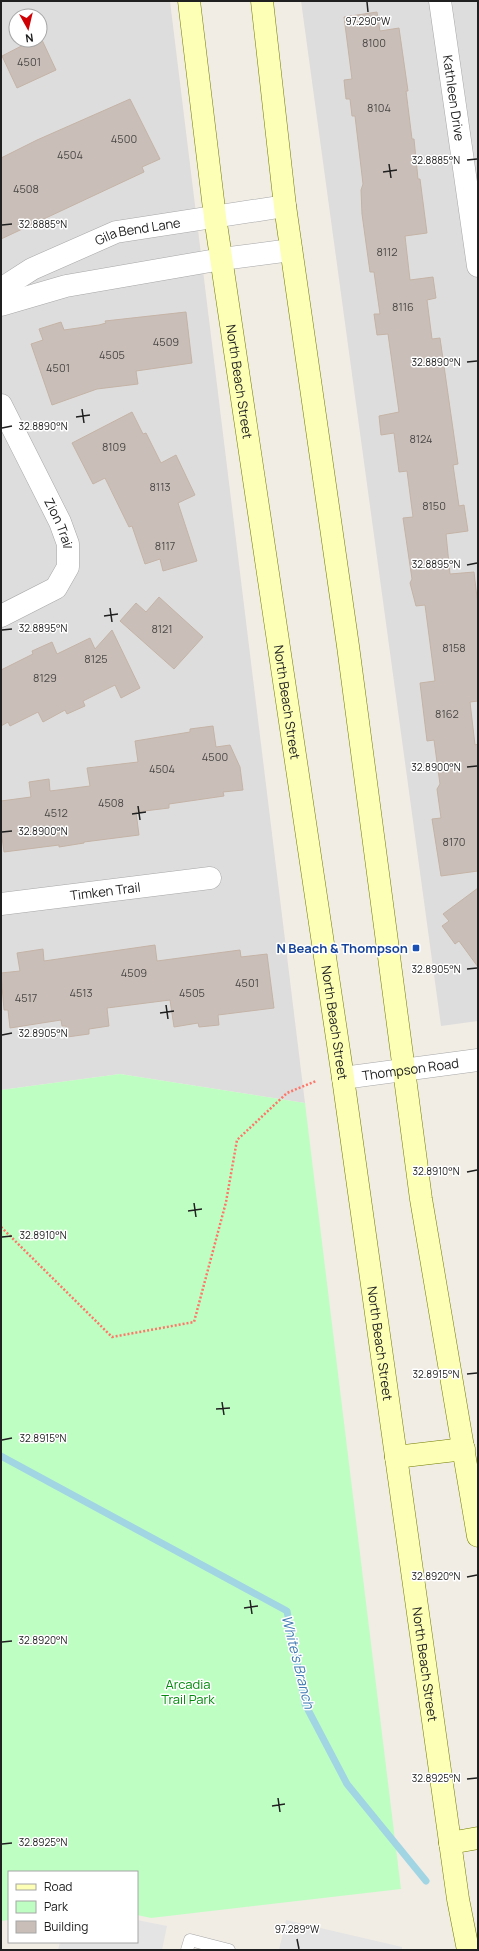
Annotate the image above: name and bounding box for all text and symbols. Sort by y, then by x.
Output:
north arrow [8,8,48,48]
text: 97.290°W [346,14,391,28]
text: N [24,30,34,46]
house number: 8100 [362,35,386,50]
house number: 4501 [17,54,41,69]
street label: Kathleen Drive [439,54,469,143]
house number: 8104 [367,100,391,115]
house number: 4500 [111,131,137,146]
house number: 4504 [57,147,83,162]
text: 32.8885°N [412,153,460,167]
house number: 4508 [13,181,39,196]
street label: Gila Bend Lane [92,213,182,249]
text: 32.8885°N [19,217,67,231]
house number: 8112 [376,244,398,259]
house number: 8116 [392,299,414,314]
street label: North Beach Street [222,323,257,440]
house number: 4509 [153,334,179,349]
house number: 4505 [99,347,125,362]
text: 32.8890°N [411,355,461,369]
house number: 4501 [46,360,70,375]
text: 32.8890°N [18,419,68,433]
house number: 8124 [409,431,433,446]
house number: 8109 [102,439,126,454]
house number: 8113 [149,479,171,494]
street label: Zion Trail [40,495,77,549]
house number: 8150 [422,498,446,513]
house number: 8117 [155,538,175,553]
text: 32.8895°N [412,557,461,571]
text: 32.8895°N [19,621,68,635]
house number: 8121 [151,621,173,636]
house number: 8158 [442,640,466,655]
street label: North Beach Street [270,644,305,760]
house number: 8125 [84,651,108,666]
house number: 8129 [33,670,57,685]
house number: 8162 [435,706,459,721]
house number: 4500 [202,749,228,764]
text: 32.8900°N [411,760,461,774]
house number: 4504 [149,761,175,776]
house number: 4508 [98,795,124,810]
house number: 4512 [44,805,68,820]
text: 32.8900°N [18,824,68,838]
house number: 8170 [443,834,465,849]
street label: Timken Trail [69,878,141,904]
place label: N Beach & Thompson [276,939,408,957]
marker: N Beach & Thompson [411,943,421,953]
text: 32.8905°N [412,962,461,976]
street label: North Beach Street [317,964,352,1081]
house number: 4509 [121,965,147,980]
house number: 4501 [235,975,259,990]
house number: 4513 [69,985,93,1000]
house number: 4505 [179,985,205,1000]
house number: 4517 [15,990,37,1005]
text: 32.8905°N [19,1026,68,1040]
street label: Thompson Road [361,1054,460,1084]
text: 32.8910°N [412,1164,460,1178]
text: 32.8910°N [19,1228,67,1242]
street label: North Beach Street [363,1285,397,1402]
text: 32.8915°N [413,1367,460,1381]
text: 32.8915°N [20,1431,67,1445]
text: 32.8920°N [412,1569,461,1583]
street label: North Beach Street [408,1606,442,1723]
water label: White's Branch [278,1613,319,1711]
text: 32.8920°N [19,1633,68,1647]
park label: Arcadia Trail Park [161,1675,215,1708]
text: 32.8925°N [412,1771,460,1785]
text: 32.8925°N [19,1835,67,1849]
legend [8,1871,138,1943]
text: Road [44,1878,72,1895]
text: Park [44,1898,69,1915]
text: Building [44,1918,88,1935]
text: 97.289°W [275,1922,320,1936]

